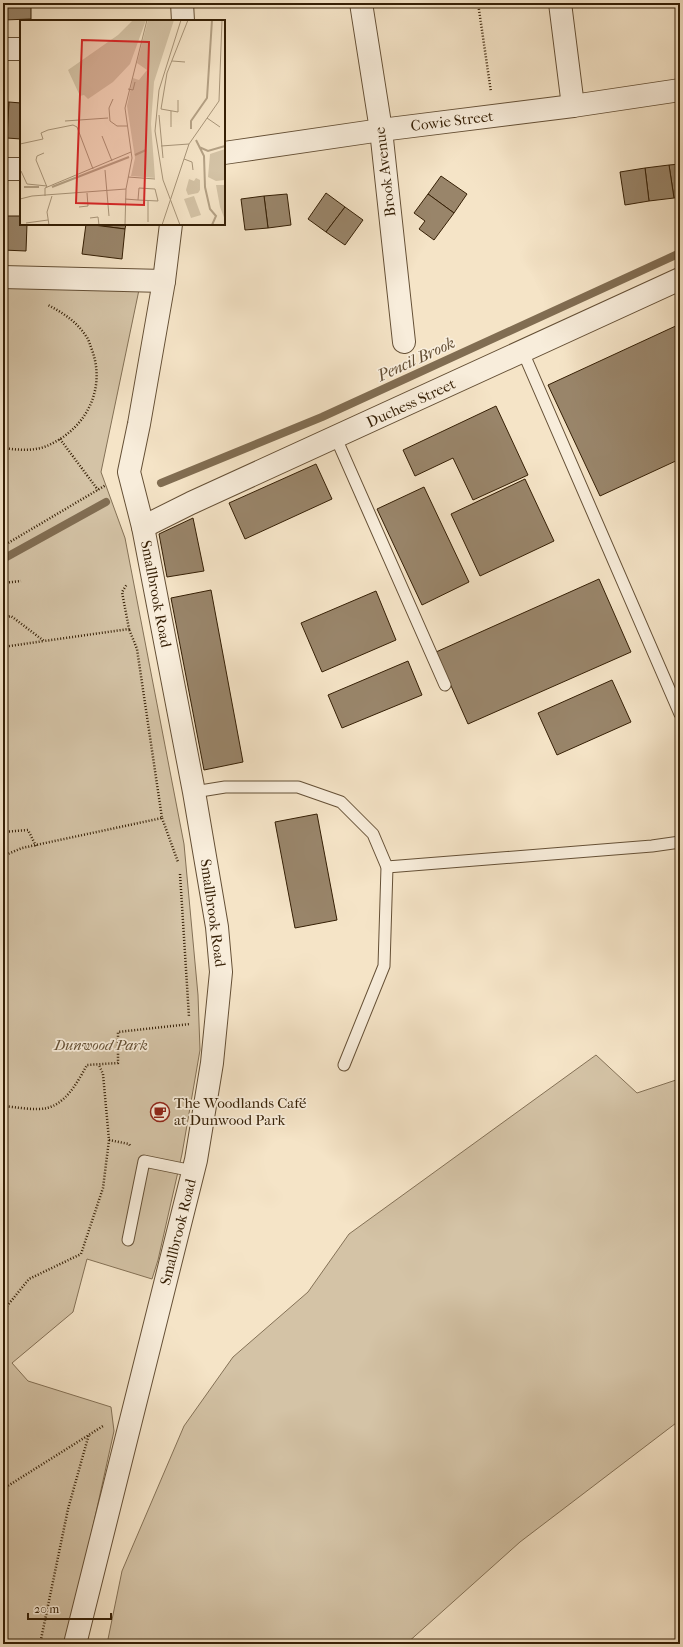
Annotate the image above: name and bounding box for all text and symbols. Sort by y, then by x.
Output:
inset map [20,20,225,225]
street label: Cowie Street [410,107,495,135]
street label: Brook Avenue [370,125,399,218]
water label: Pencil Brook [373,333,458,386]
street label: Duchess Street [364,374,459,431]
street label: Smallbrook Road [137,539,175,650]
street label: Smallbrook Road [197,858,230,969]
park label: Dunwood Park [53,1036,148,1054]
place label: The Woodlands Café at Dunwood Park [174,1094,307,1129]
cafe icon: The Woodlands Café at Dunwood Park [149,1101,171,1123]
street label: Smallbrook Road [156,1176,200,1287]
scale bar [28,1595,111,1621]
text: 20 m [34,1602,59,1616]

